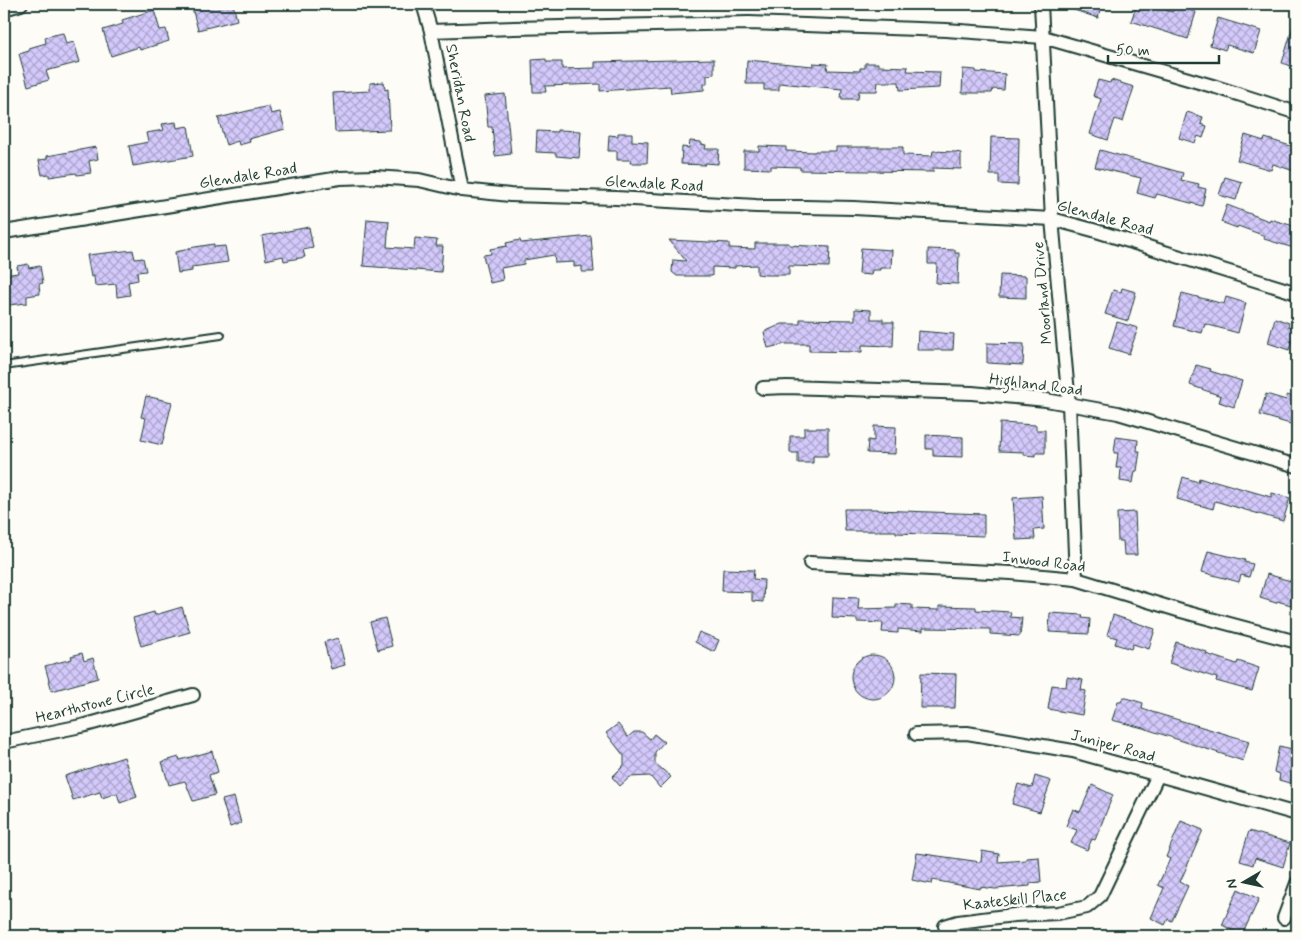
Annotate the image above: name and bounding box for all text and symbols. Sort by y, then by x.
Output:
scale bar [1108,32,1220,64]
text: 50 m [1116,41,1150,61]
street label: Sheridan Road [440,42,480,144]
street label: Glendale Road [198,158,298,194]
street label: Glendale Road [604,171,704,197]
street label: Glendale Road [1055,195,1155,241]
street label: Moorland Drive [1028,241,1058,345]
street label: Highland Road [988,369,1084,402]
street label: Inwood Road [1001,546,1087,578]
street label: Hearthstone Circle [33,679,157,729]
street label: Juniper Road [1069,725,1157,767]
north arrow [1218,858,1268,908]
text: N [1223,878,1242,890]
street label: Kaateskill Place [962,884,1068,916]

